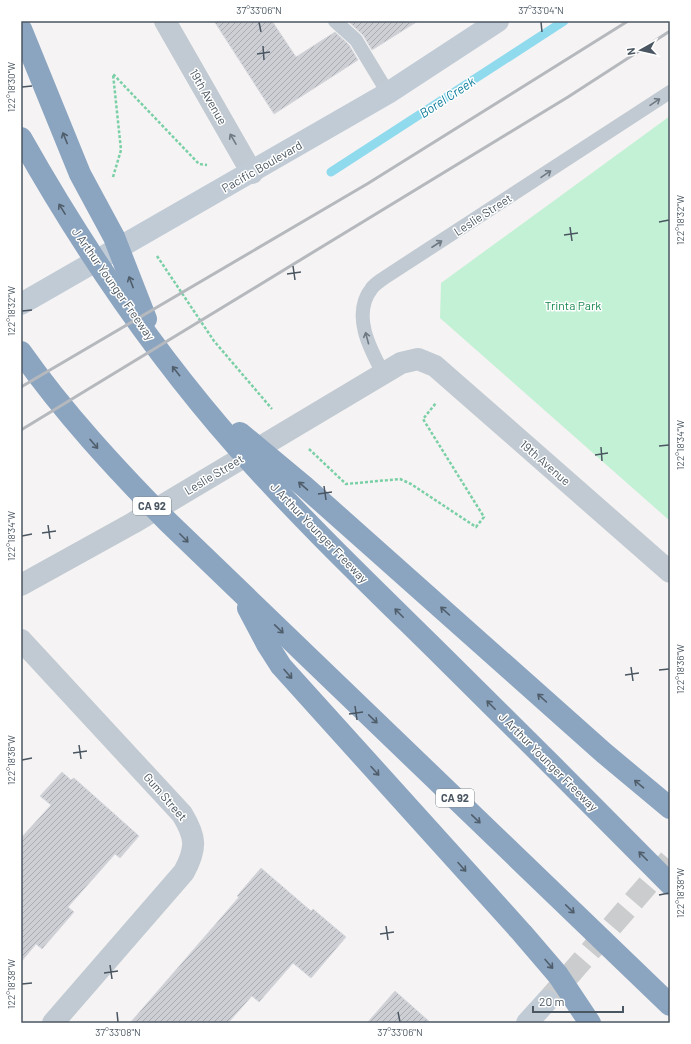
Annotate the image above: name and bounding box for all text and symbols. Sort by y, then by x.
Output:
text: 37°33'06"N [236,4,282,16]
text: 37°33'04"N [518,4,564,16]
north arrow [621,30,661,70]
text: N [624,47,638,56]
text: 122°18'30"W [5,62,17,112]
street label: 19th Avenue [187,66,230,127]
water label: Borel Creek [416,73,479,121]
one-way arrow [649,98,661,106]
one-way arrow [61,132,68,144]
one-way arrow [228,133,236,145]
street label: Pacific Boulevard [219,137,304,195]
one-way arrow [540,170,551,178]
street label: Leslie Street [451,190,514,238]
text: 122°18'32"W [674,195,686,245]
one-way arrow [58,204,66,215]
street label: J Arthur Younger Freeway [70,225,158,343]
one-way arrow [431,240,443,248]
one-way arrow [127,277,135,289]
text: 122°18'32"W [5,286,17,336]
park label: Trinta Park [545,298,601,312]
one-way arrow [363,331,370,344]
one-way arrow [171,365,180,376]
text: 122°18'34"W [674,420,686,470]
street label: 19th Avenue [518,437,574,488]
one-way arrow [90,438,99,449]
street label: Leslie Street [181,451,245,497]
street label: J Arthur Younger Freeway [268,479,372,586]
one-way arrow [297,481,308,490]
road number: CA 92 [133,497,171,515]
text: 122°18'34"W [5,511,17,561]
one-way arrow [179,533,189,543]
one-way arrow [439,607,450,616]
one-way arrow [394,609,404,618]
one-way arrow [274,624,284,634]
text: 122°18'36"W [674,644,686,694]
one-way arrow [284,669,293,679]
one-way arrow [537,694,547,703]
one-way arrow [486,700,496,710]
street label: J Arthur Younger Freeway [496,709,601,814]
one-way arrow [368,714,378,724]
text: 122°18'36"W [5,735,17,785]
one-way arrow [370,766,379,776]
street label: Gum Street [141,770,190,823]
one-way arrow [634,779,645,788]
road number: CA 92 [436,789,474,807]
one-way arrow [471,814,481,823]
one-way arrow [638,851,648,861]
one-way arrow [457,862,466,872]
text: 122°18'38"W [674,868,686,918]
one-way arrow [565,904,575,914]
text: 122°18'38"W [5,959,17,1009]
one-way arrow [544,959,553,969]
scale bar [533,988,623,1014]
text: 20 m [539,994,565,1008]
text: 37°33'08"N [95,1026,141,1038]
text: 37°33'06"N [377,1026,423,1038]

